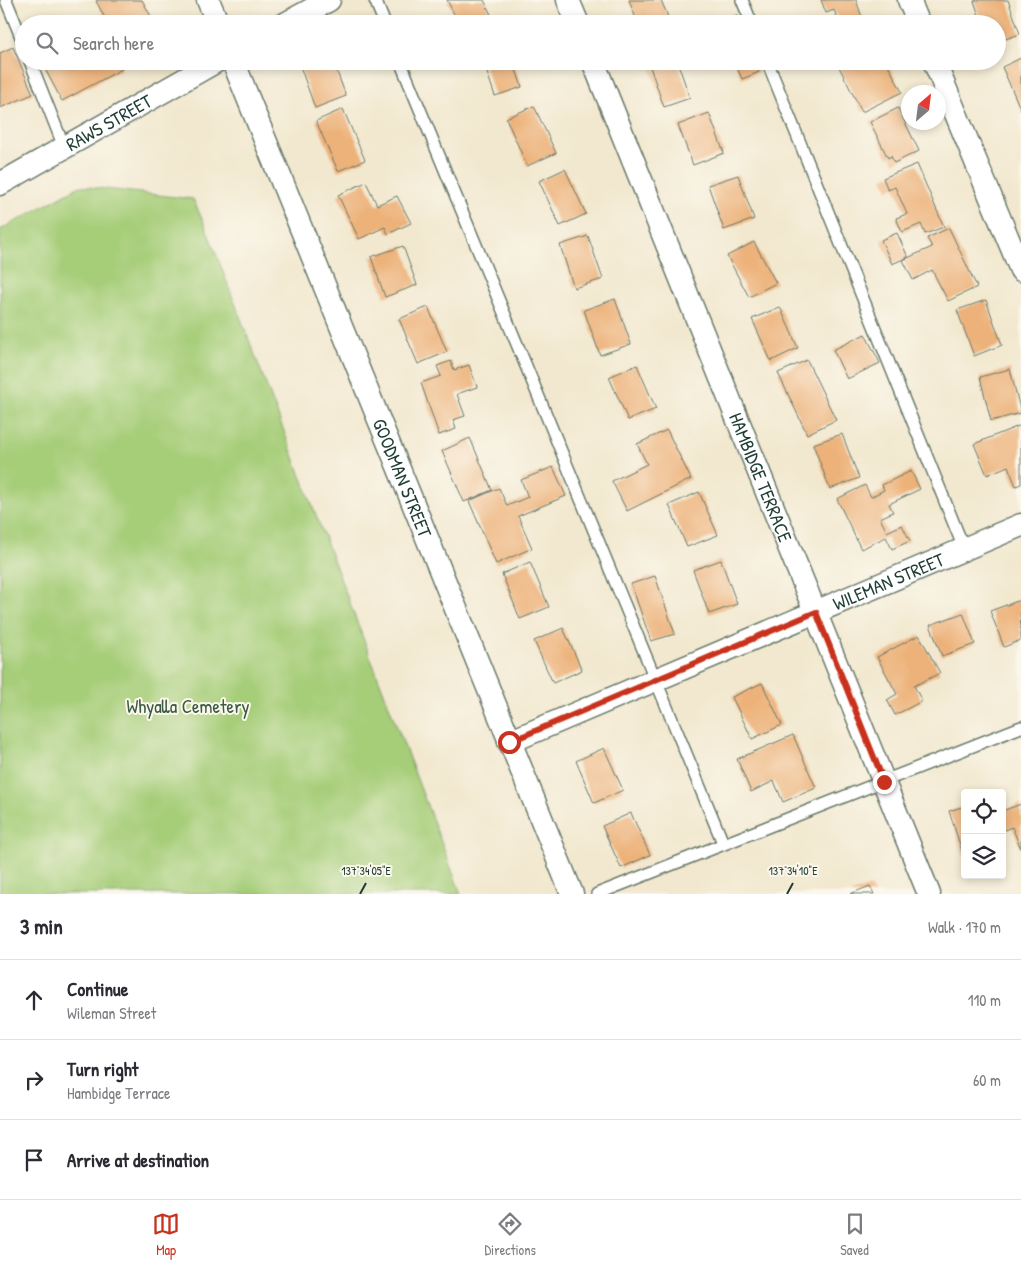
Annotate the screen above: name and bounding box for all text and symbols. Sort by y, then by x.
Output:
search box [15,15,1006,70]
icon: search [33,29,61,57]
text: Search here [73,30,154,56]
north arrow [901,85,946,130]
street label: RAWS STREET [61,87,157,157]
street label: HAMBIDGE TERRACE [723,409,799,546]
street label: GOODMAN STREET [367,414,439,542]
street label: WILEMAN STREET [829,546,949,616]
park label: Whyalla Cemetery [126,693,250,719]
route start [498,731,521,754]
route end [873,771,896,794]
map controls [961,789,1006,879]
button: locate [961,789,1006,834]
button: layers [961,834,1006,879]
text: 137°34'05"E [341,862,392,879]
text: 137°34'10"E [769,862,818,879]
text: 3 min [20,912,63,941]
text: Walk · 170 m [928,916,1001,938]
text: Continue [67,976,128,1002]
icon: ahead [20,986,48,1014]
text: 110 m [968,989,1001,1011]
text: Wileman Street [67,1002,156,1024]
text: Turn right [67,1056,138,1082]
icon: right [20,1066,48,1094]
text: 60 m [973,1069,1001,1091]
text: Hambidge Terrace [67,1082,170,1104]
icon: arrive [20,1146,48,1174]
text: Arrive at destination [67,1147,209,1173]
tab: Map [152,1210,180,1259]
tab: Directions [484,1210,536,1259]
tab: Saved [840,1210,869,1259]

